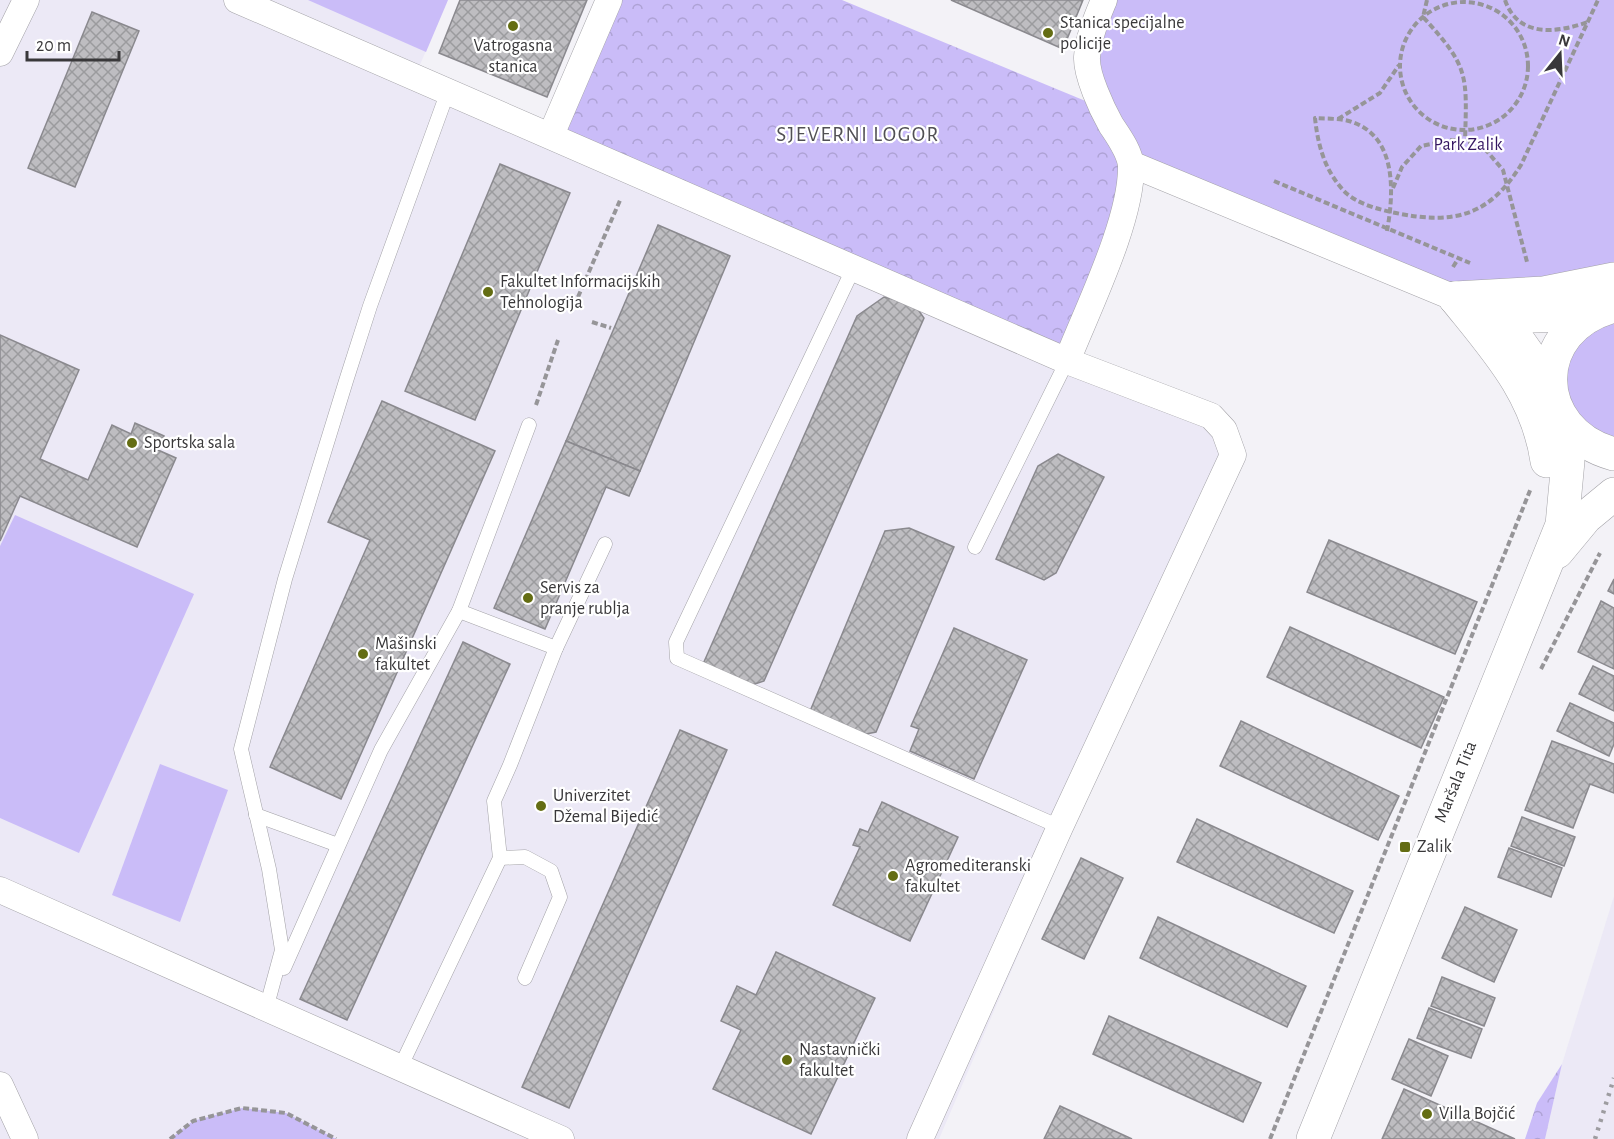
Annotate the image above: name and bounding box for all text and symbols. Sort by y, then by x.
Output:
place label: Stanica specijalne policije [1060,14,1185,53]
marker: Vatrogasna stanica [506,19,520,33]
scale bar [27,24,118,62]
north arrow [1530,24,1590,84]
marker: Stanica specijalne policije [1041,26,1055,40]
text: N [1557,31,1572,50]
text: 20 m [36,37,71,55]
place label: Vatrogasna stanica [474,37,552,76]
district label: SJEVERNI LOGOR [776,124,940,145]
park label: Park Zalik [1434,136,1503,154]
place label: Fakultet Informacijskih Tehnologija [500,273,661,312]
marker: Fakultet Informacijskih Tehnologija [481,285,495,299]
place label: Sportska sala [144,434,235,452]
marker: Sportska sala [125,436,139,450]
place label: Servis za pranje rublja [540,579,630,618]
marker: Servis za pranje rublja [521,591,535,605]
place label: Mašinski fakultet [375,635,437,674]
marker: Mašinski fakultet [356,647,370,661]
street label: Maršala Tita [1432,739,1480,825]
place label: Univerzitet Džemal Bijedić [553,787,658,826]
marker: Univerzitet Džemal Bijedić [534,799,548,813]
place label: Zalik [1417,838,1453,856]
marker: Zalik [1398,840,1412,854]
place label: Agromediteranski fakultet [905,857,1031,896]
marker: Agromediteranski fakultet [886,869,900,883]
place label: Nastavnički fakultet [799,1041,881,1080]
marker: Nastavnički fakultet [780,1053,794,1067]
place label: Villa Bojčić [1439,1105,1515,1123]
marker: Villa Bojčić [1420,1107,1434,1121]

